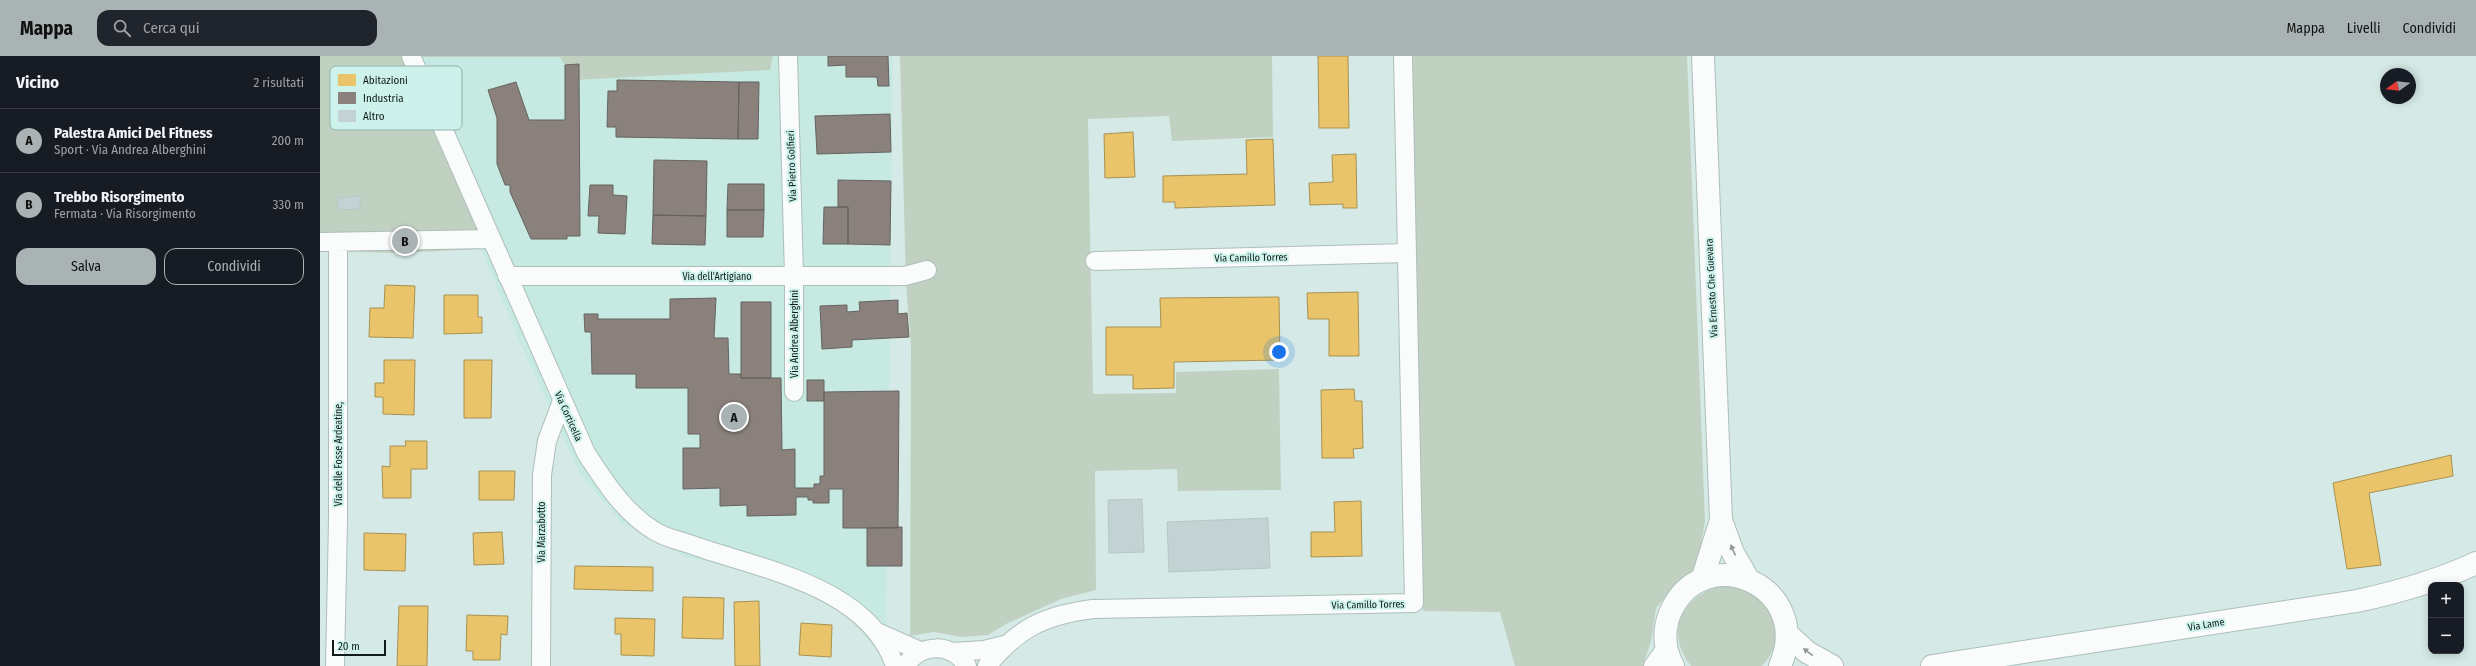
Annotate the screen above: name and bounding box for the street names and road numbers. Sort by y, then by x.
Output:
street label: Via Pietro Golfieri [785,130,799,202]
street label: Via Ernesto Che Guevara [1703,238,1721,338]
street label: Via Camillo Torres [1214,251,1288,265]
street label: Via dell'Artigiano [682,271,752,283]
street label: Via Andrea Alberghini [789,290,801,378]
street label: Via Corticella [552,390,584,443]
street label: Via delle Fosse Ardeatine, [333,402,345,506]
street label: Via Marzabotto [536,501,548,563]
street label: Via Camillo Torres [1331,598,1405,612]
street label: Via Lame [2187,616,2225,634]

